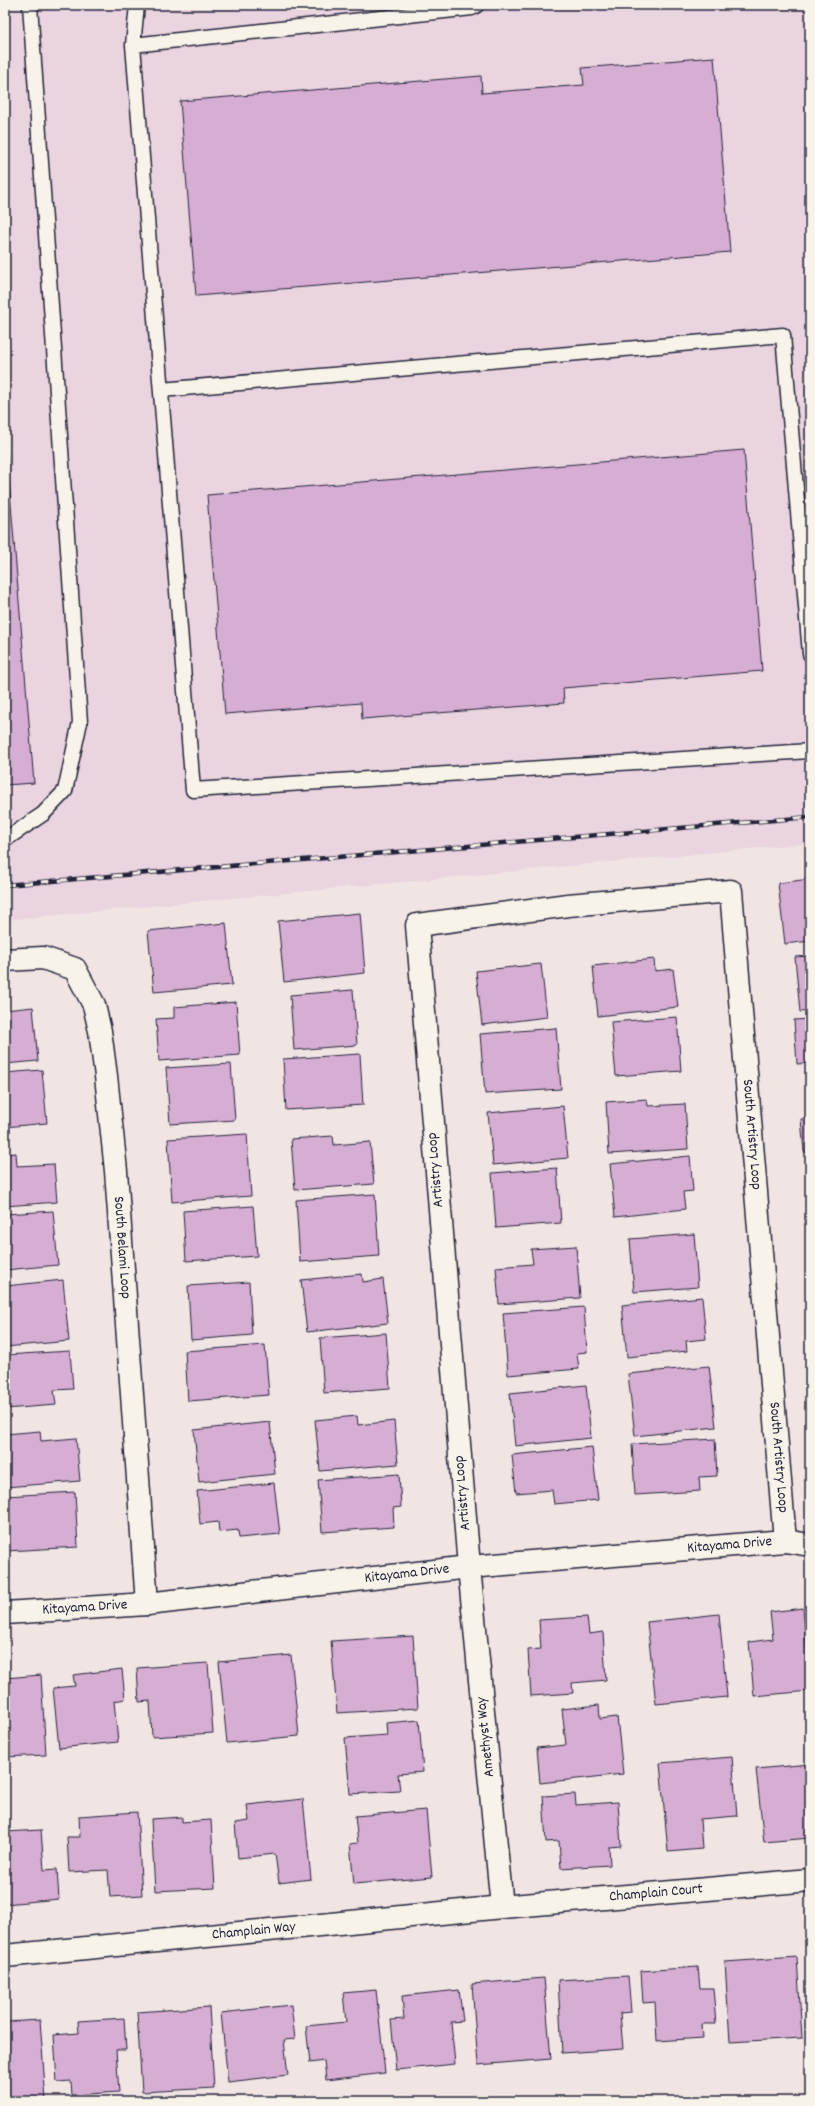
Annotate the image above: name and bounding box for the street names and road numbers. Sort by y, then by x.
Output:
street label: South Artistry Loop [736,1078,767,1191]
street label: Artistry Loop [422,1131,450,1209]
street label: South Belami Loop [107,1195,136,1300]
street label: South Artistry Loop [762,1401,794,1514]
street label: Artistry Loop [449,1454,477,1532]
street label: Kitayama Drive [686,1531,773,1560]
street label: Kitayama Drive [363,1558,451,1590]
street label: Kitayama Drive [42,1594,128,1622]
street label: Amethyst Way [471,1695,501,1778]
street label: Champlain Court [608,1878,704,1909]
street label: Champlain Way [211,1916,298,1947]

